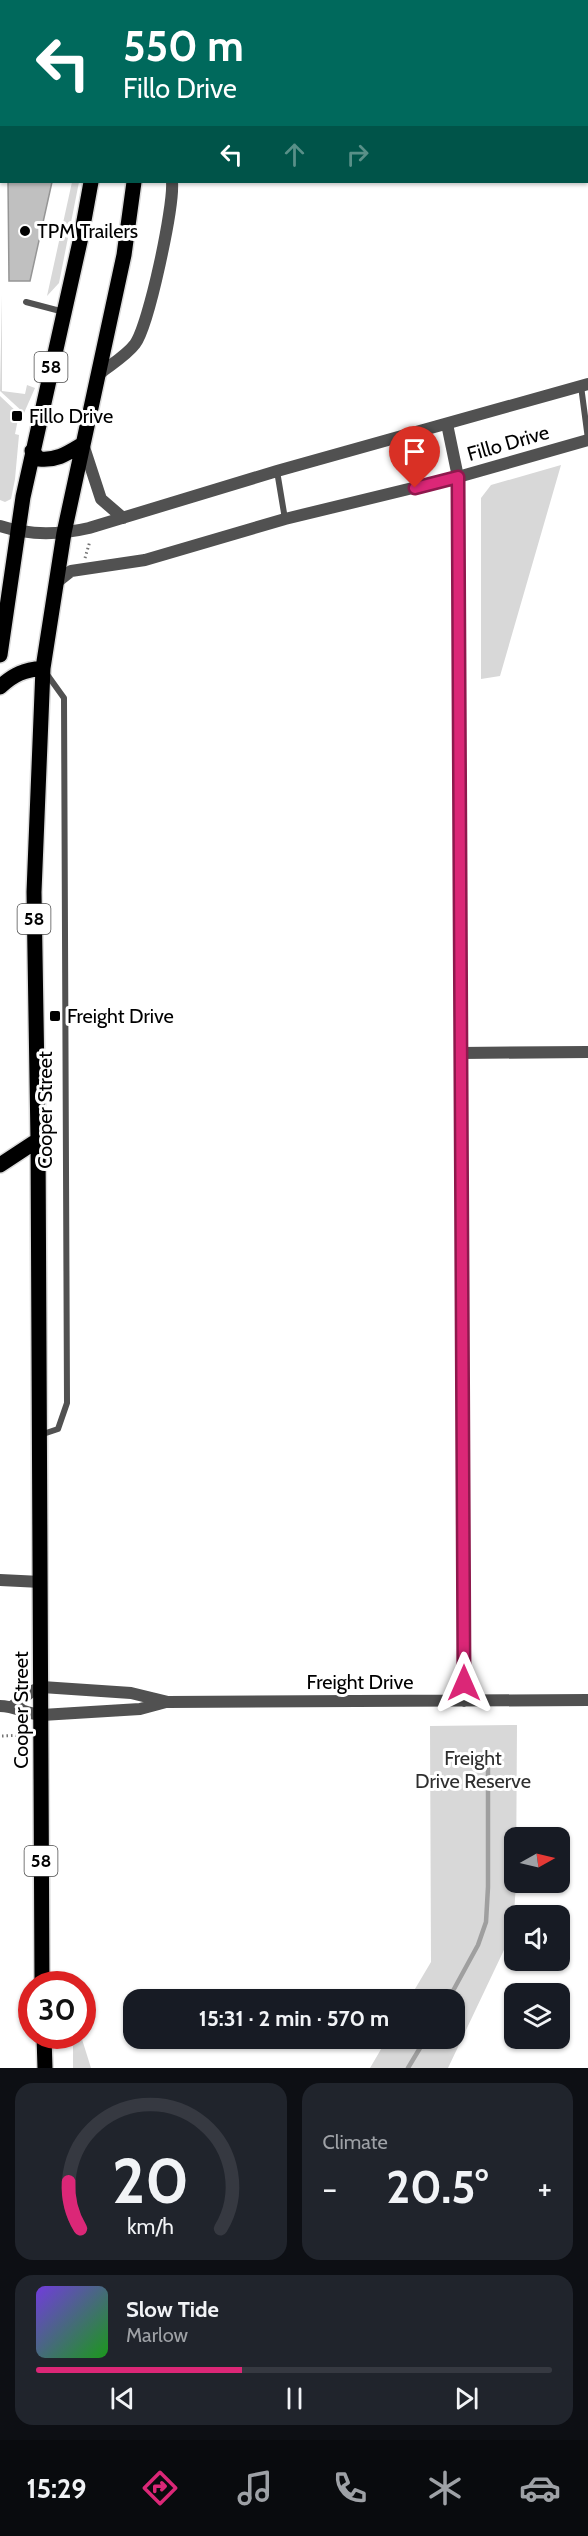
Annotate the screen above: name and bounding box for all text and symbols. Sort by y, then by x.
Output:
text: 550 m [123,20,244,72]
icon: left [24,24,102,102]
text: Fillo Drive [123,72,237,105]
icon: left [215,138,248,171]
icon: ahead [278,138,311,171]
icon: right [341,138,374,171]
place label: TPM Trailers [37,219,138,243]
marker: TPM Trailers [18,224,32,238]
road number: 58 [34,352,68,382]
place label: Fillo Drive [29,404,113,428]
marker: Fillo Drive [10,409,24,423]
street label: Fillo Drive [464,420,552,466]
pin [389,426,440,488]
icon: arrive [398,435,431,468]
road number: 58 [18,904,51,934]
place label: Freight Drive [67,1004,174,1028]
marker: Freight Drive [48,1009,62,1023]
street label: Cooper Street [33,1051,57,1169]
street label: Cooper Street [9,1651,33,1769]
position arrow [432,1651,496,1715]
street label: Freight Drive [307,1670,413,1694]
park label: Freight Drive Reserve [415,1746,531,1793]
north arrow [504,1827,570,1893]
map controls [504,1827,570,2049]
road number: 58 [24,1846,57,1876]
button: sound [504,1905,570,1971]
speed limit sign: 30 [18,1971,96,2049]
button: layers [504,1983,570,2049]
text: 15:31 · 2 min · 570 m [199,2005,389,2032]
text: Climate [323,2130,388,2154]
text: 20 [112,2143,189,2219]
text: 20.5° [386,2160,488,2214]
text: − [323,2168,337,2208]
text: + [537,2168,552,2208]
text: km/h [127,2213,174,2239]
text: Slow Tide [126,2296,219,2323]
text: Marlow [126,2323,188,2347]
icon: previous [106,2382,139,2415]
icon: pause [278,2382,311,2415]
icon: next [450,2382,483,2415]
icon: directions [139,2467,181,2509]
icon: music [234,2467,276,2509]
icon: phone [329,2467,371,2509]
icon: climate [424,2467,466,2509]
icon: car [519,2467,561,2509]
text: 15:29 [27,2472,86,2505]

